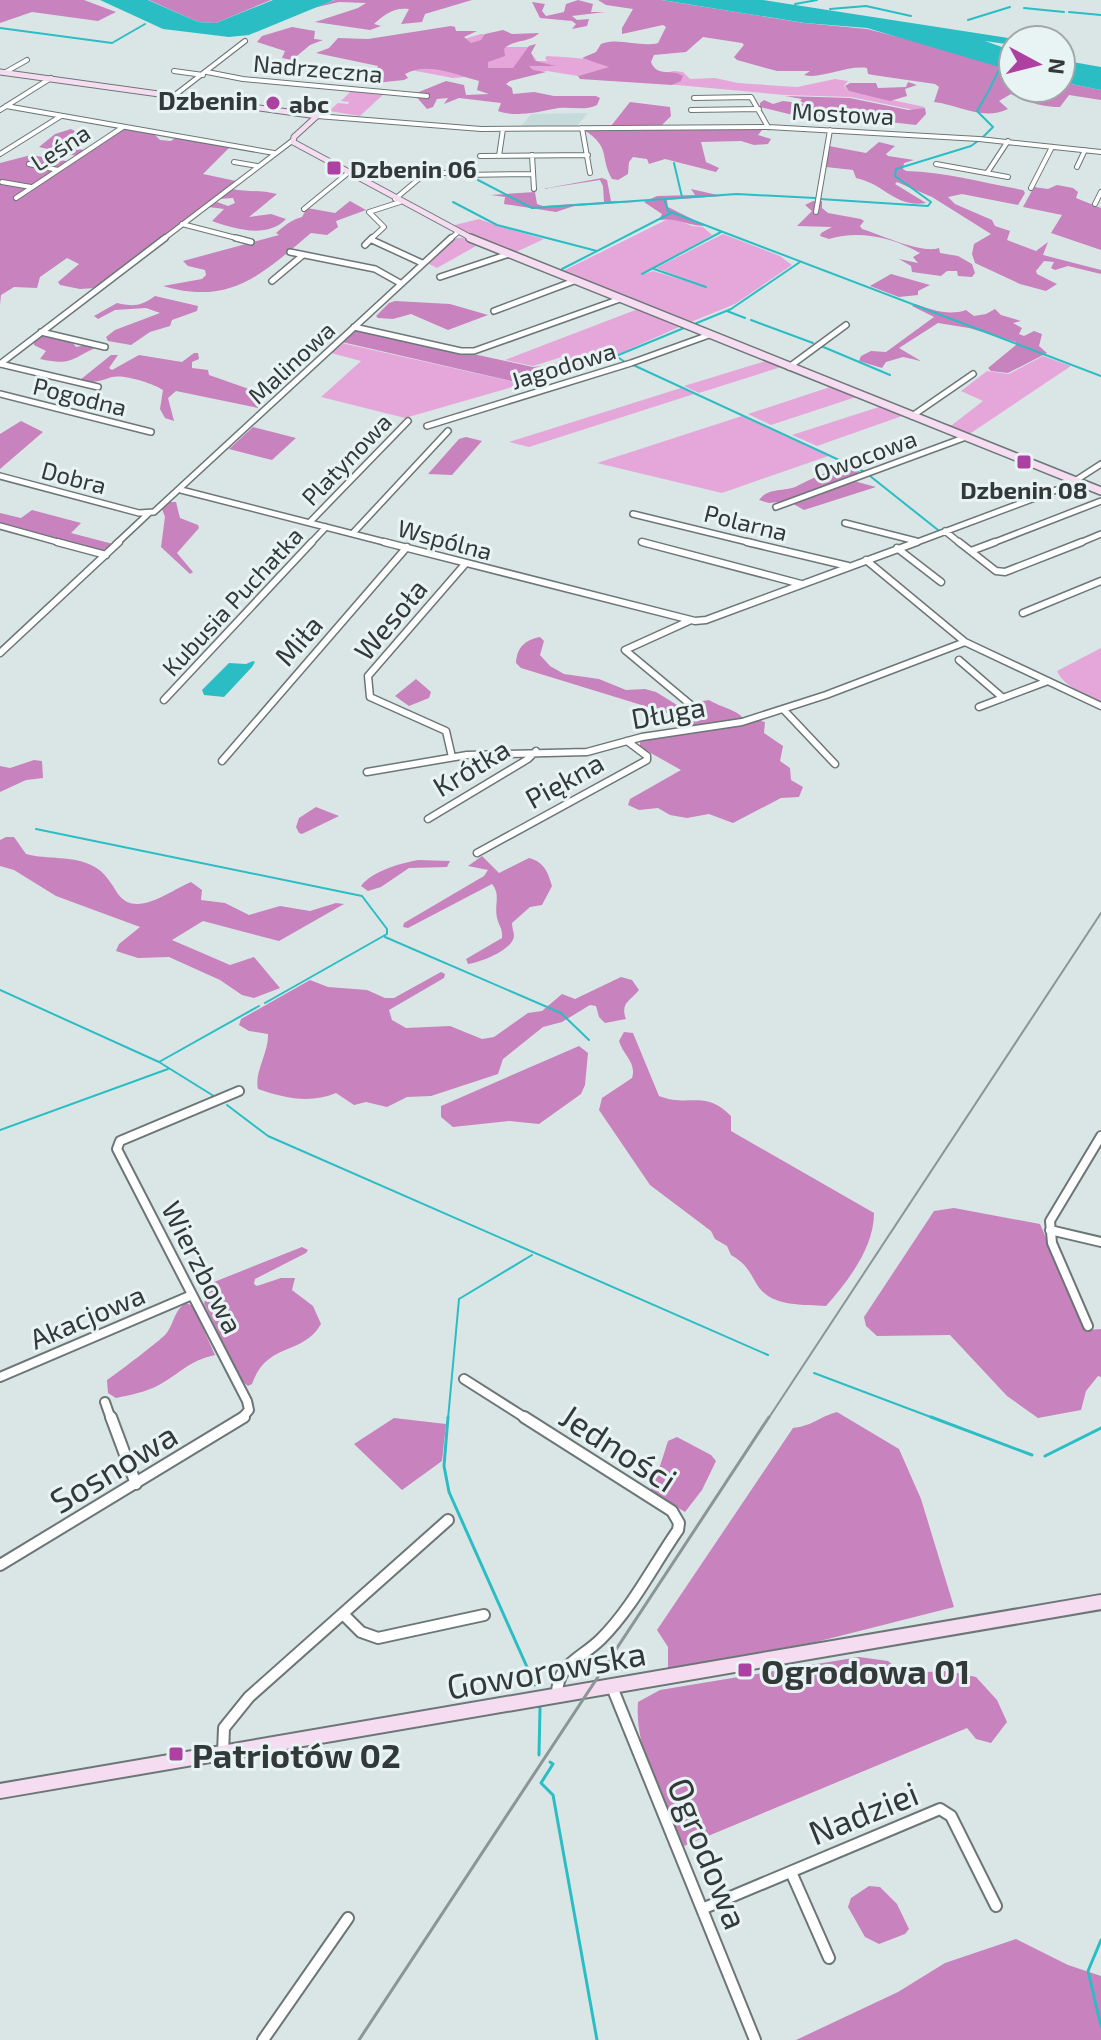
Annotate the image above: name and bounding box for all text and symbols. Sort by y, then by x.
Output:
north arrow [997,24,1077,104]
street label: Nadrzeczna [252,48,384,88]
text: N [1044,57,1072,76]
district label: Dzbenin [158,84,258,115]
place label: abc [289,89,329,118]
marker: abc [264,94,282,112]
street label: Mostowa [791,96,895,130]
street label: Leśna [25,117,95,177]
place label: Dzbenin 06 [350,154,477,183]
marker: Dzbenin 06 [325,159,343,177]
street label: Malinowa [242,315,340,409]
street label: Jagodowa [507,335,619,395]
street label: Pogodna [30,370,130,422]
street label: Platynowa [295,407,397,511]
street label: Owocowa [810,423,920,487]
marker: Dzbenin 08 [1015,453,1033,471]
street label: Dobra [38,454,110,500]
place label: Dzbenin 08 [960,475,1088,504]
street label: Polarna [701,498,791,546]
street label: Wspólna [395,512,495,566]
street label: Kubusia Puchatka [156,521,308,681]
street label: Wesoła [346,571,434,667]
street label: Miła [267,608,329,672]
street label: Długa [628,689,708,735]
street label: Krótka [426,731,516,803]
street label: Piękna [519,745,609,815]
street label: Wierzbowa [155,1195,251,1339]
street label: Akacjowa [24,1277,150,1355]
street label: Jedności [553,1394,685,1500]
street label: Sosnowa [42,1413,184,1521]
street label: Goworowska [443,1631,649,1707]
place label: Ogrodowa 01 [761,1650,970,1691]
marker: Ogrodowa 01 [736,1661,754,1679]
place label: Patriotów 02 [192,1734,401,1775]
marker: Patriotów 02 [167,1745,185,1763]
street label: Ogrodowa [660,1771,758,1935]
street label: Nadziei [802,1772,924,1852]

